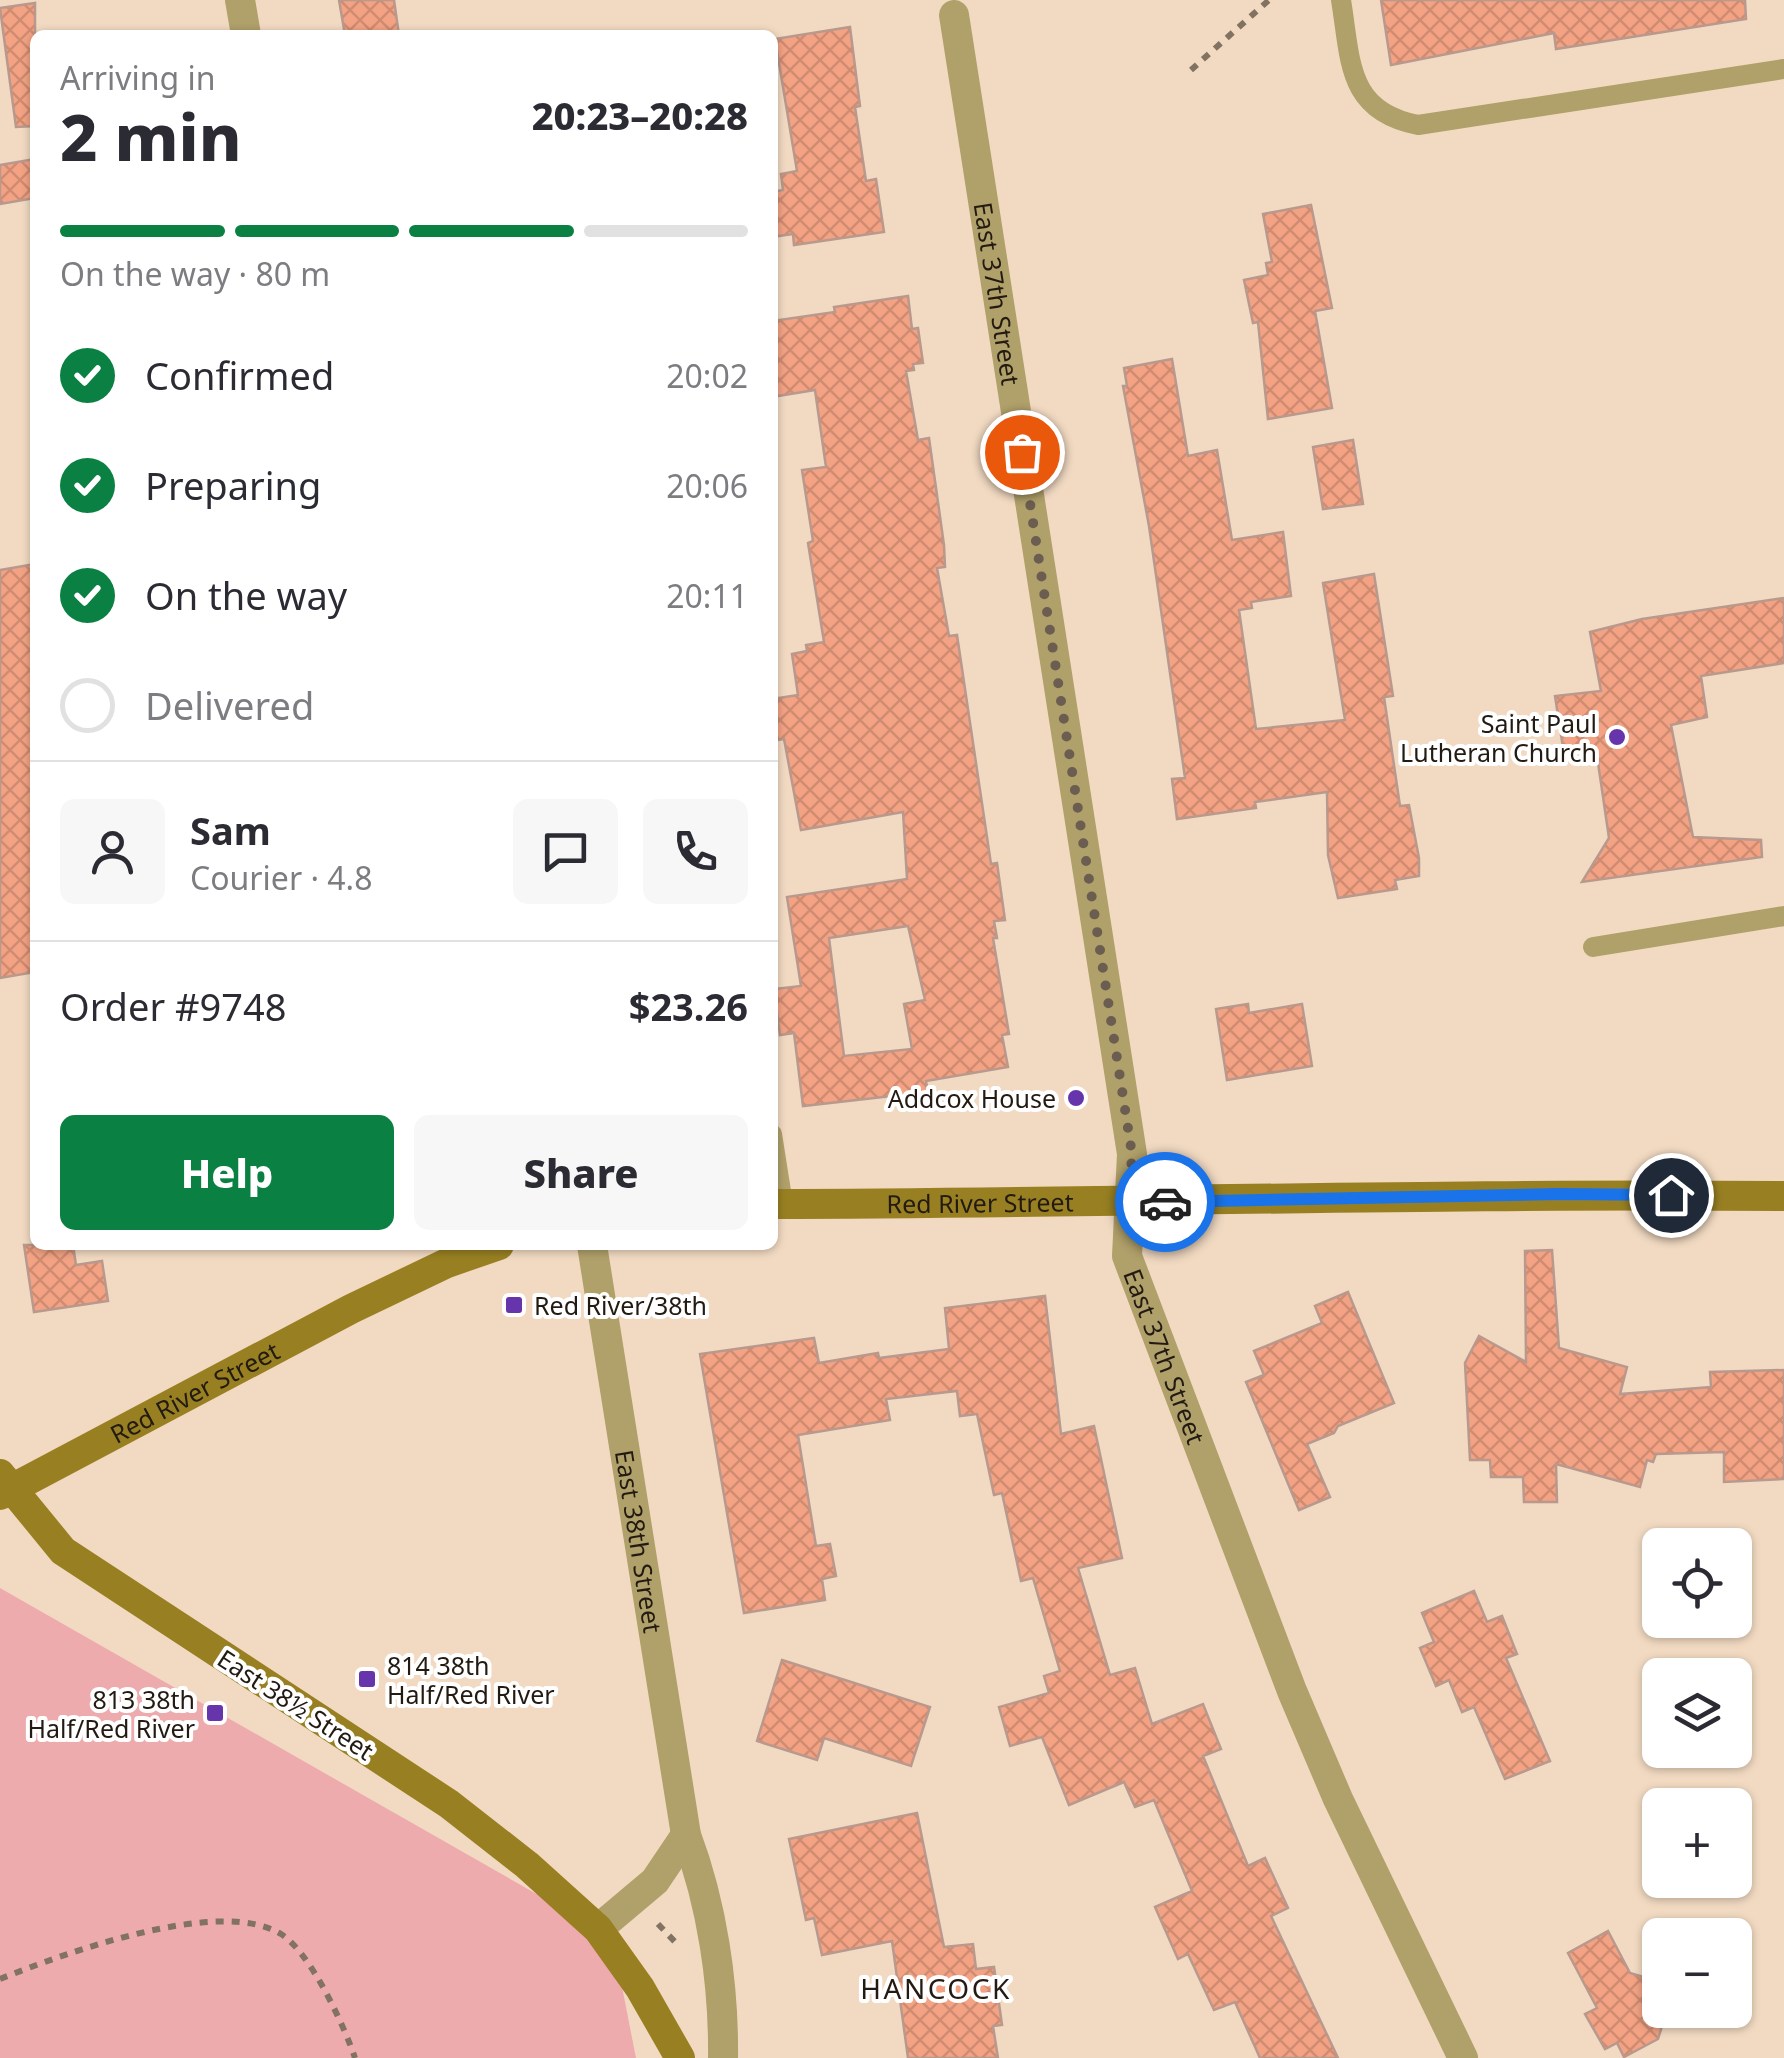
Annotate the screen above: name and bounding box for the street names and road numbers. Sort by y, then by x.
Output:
street label: East 37th Street [966,200,1029,388]
street label: Red River Street [886,1184,1074,1220]
street label: East 37th Street [1116,1264,1214,1449]
street label: Red River Street [104,1333,285,1451]
street label: East 38th Street [608,1447,671,1635]
street label: East 38½ Street [211,1641,381,1767]

